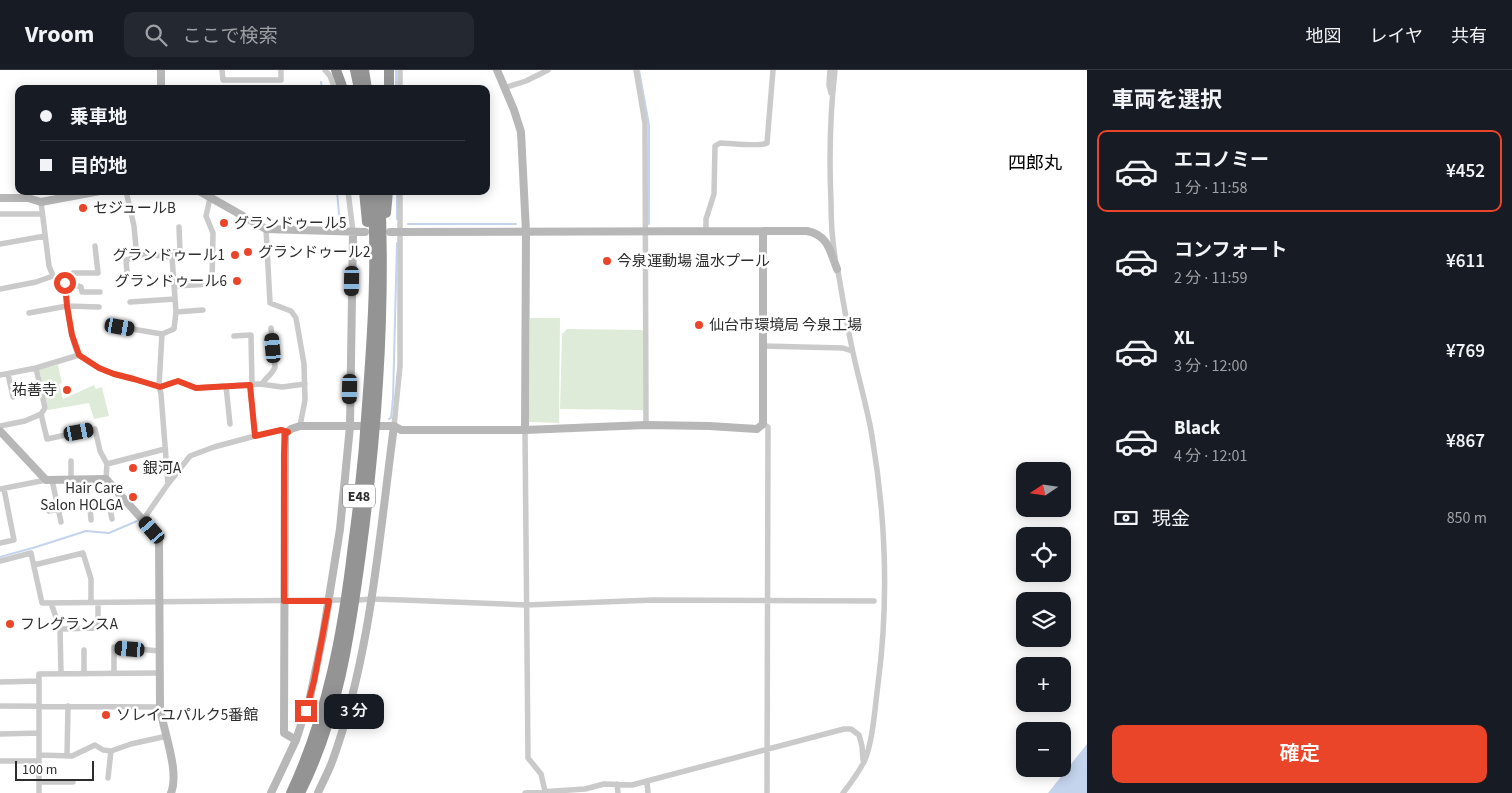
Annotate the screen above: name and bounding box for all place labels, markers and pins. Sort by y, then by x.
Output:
place label: セジュールB [93,198,176,219]
marker: セジュールB [77,202,89,214]
place label: グランドゥール5 [234,213,346,234]
marker: グランドゥール5 [218,217,230,229]
place label: グランドゥール2 [258,242,370,263]
place label: グランドゥール1 [113,245,225,266]
marker: グランドゥール2 [242,246,254,258]
marker: グランドゥール1 [229,249,241,261]
place label: 今泉運動場 温水プール [617,251,770,272]
marker: 今泉運動場 温水プール [601,255,613,267]
place label: グランドゥール6 [115,271,227,292]
marker: グランドゥール6 [231,275,243,287]
place label: 仙台市環境局 今泉工場 [709,315,862,336]
marker: 仙台市環境局 今泉工場 [693,319,705,331]
place label: 祐善寺 [12,380,57,401]
marker: 祐善寺 [61,384,73,396]
place label: 銀河A [143,458,182,479]
marker: 銀河A [127,462,139,474]
place label: Hair Care Salon HOLGA [40,478,124,516]
marker: Hair Care Salon HOLGA [127,491,139,503]
place label: フレグランスA [20,614,119,635]
marker: フレグランスA [4,618,16,630]
place label: ソレイユパルク5番館 [116,705,258,726]
marker: ソレイユパルク5番館 [100,709,112,721]

